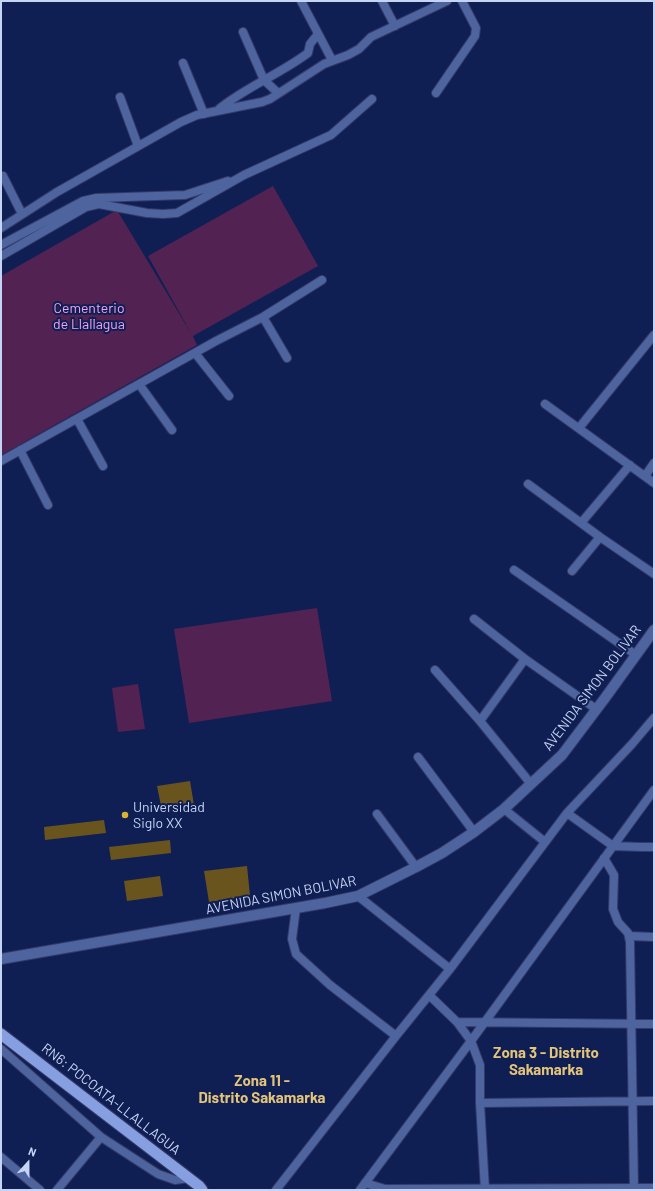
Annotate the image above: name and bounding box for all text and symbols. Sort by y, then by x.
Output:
park label: Cementerio de Llallagua [53,300,125,332]
street label: AVENIDA SIMON BOLIVAR [539,622,645,754]
place label: Universidad Siglo XX [133,799,205,832]
marker: Universidad Siglo XX [120,810,130,820]
street label: AVENIDA SIMON BOLIVAR [204,872,358,918]
street label: RN6: POCOATA-LLALLAGUA [38,1040,184,1158]
district label: Zona 3 - Distrito Sakamarka [493,1044,599,1079]
district label: Zona 11 - Distrito Sakamarka [199,1072,325,1107]
north arrow [8,1143,48,1183]
text: N [27,1144,38,1159]

